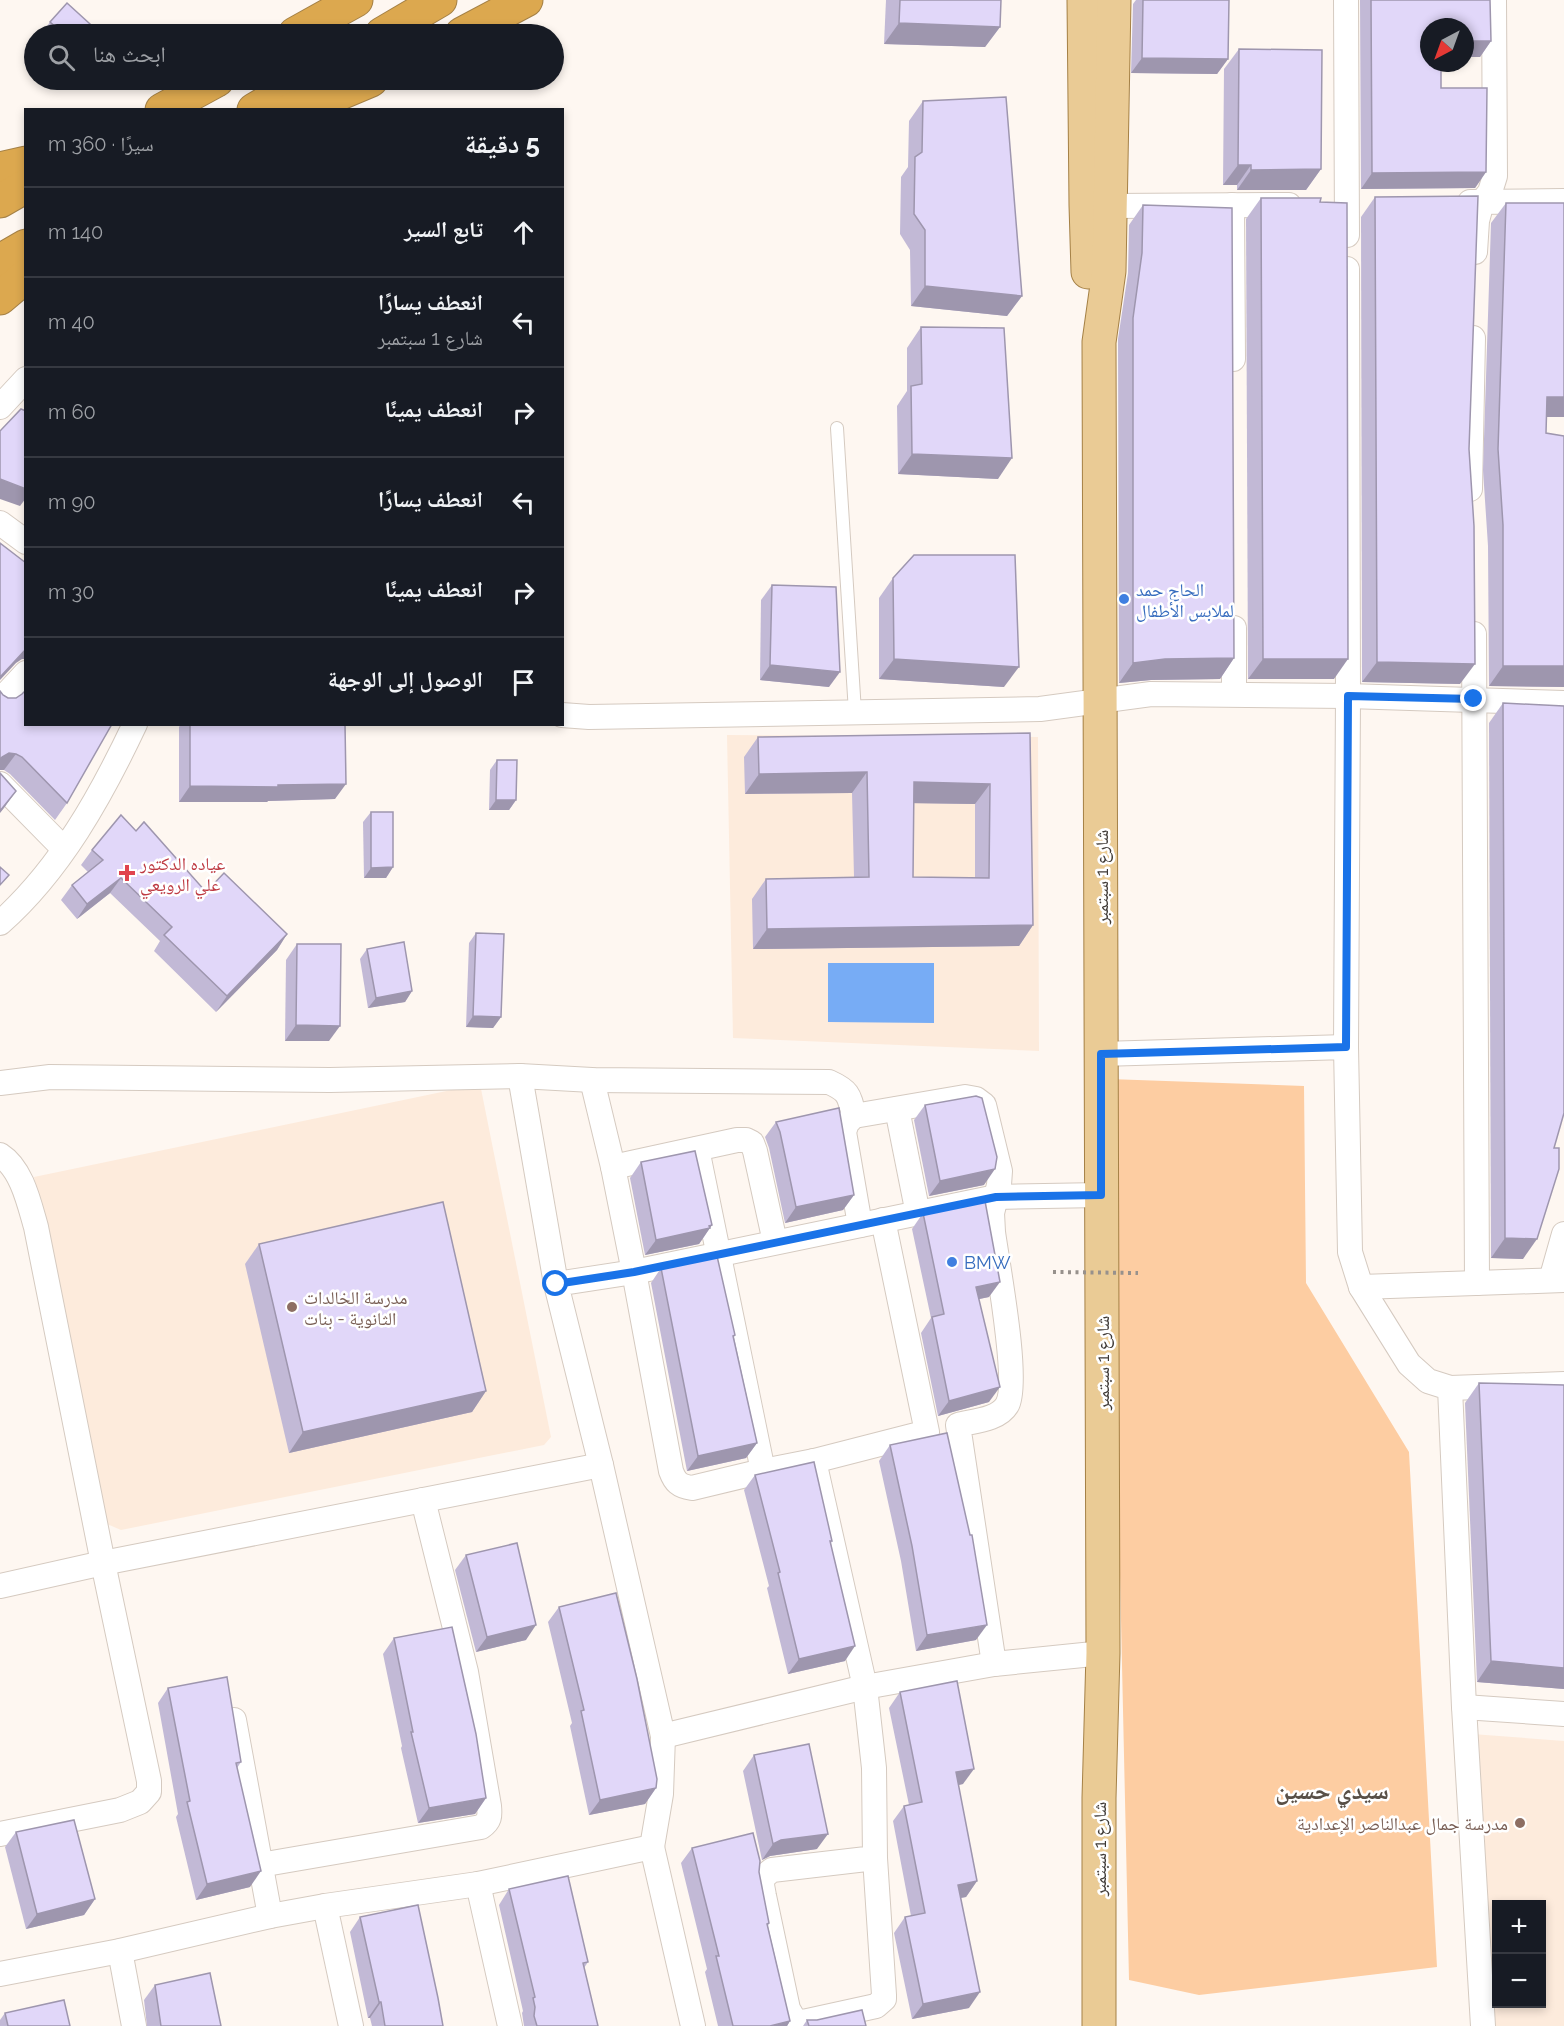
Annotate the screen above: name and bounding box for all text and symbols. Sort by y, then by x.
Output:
north arrow [1420,18,1474,72]
search box [24,24,564,90]
icon: search [45,41,78,74]
text: ابحث هنا [93,41,166,67]
text: 5 دقيقة [465,129,540,159]
text: سيرًا · 360 m [48,132,154,156]
text: تابع السير [404,216,483,242]
icon: ahead [507,216,540,249]
text: 140 m [48,220,103,244]
text: انعطف يسارًا [378,289,483,315]
icon: left [507,306,540,339]
text: 40 m [48,310,95,334]
text: شارع 1 سبتمبر [378,326,483,350]
text: انعطف يمينًا [384,396,483,422]
icon: right [507,396,540,429]
text: 60 m [48,400,96,424]
text: انعطف يسارًا [378,486,483,512]
icon: left [507,486,540,519]
text: 90 m [48,490,95,514]
text: انعطف يمينًا [384,576,483,602]
icon: right [507,576,540,609]
place label: الحاج حمد لملابس الأطفال [1136,579,1234,622]
text: 30 m [48,580,94,604]
marker: الحاج حمد لملابس الأطفال [1117,592,1131,606]
text: الوصول إلى الوجهة [328,666,483,692]
icon: arrive [507,666,540,699]
route end [1460,685,1486,711]
street label: شارع 1 سبتمبر [1091,830,1113,925]
place label: عياده الدكتور علي الرويعي [139,853,225,899]
marker: عياده الدكتور علي الرويعي [118,864,136,882]
place label: BMW [964,1252,1011,1273]
marker: BMW [945,1255,959,1269]
route start [542,1270,568,1296]
place label: مدرسة الخالدات الثانوية - بنات [304,1287,407,1329]
marker: مدرسة الخالدات الثانوية - بنات [285,1300,299,1314]
street label: شارع 1 سبتمبر [1092,1316,1114,1411]
district label: سيدي حسين [1275,1776,1389,1809]
street label: شارع 1 سبتمبر [1089,1802,1111,1897]
place label: مدرسة جمال عبدالناصر الإعدادية [1297,1813,1508,1835]
marker: مدرسة جمال عبدالناصر الإعدادية [1513,1816,1527,1830]
map controls [1492,1900,1546,2008]
button: + [1492,1900,1546,1954]
button: − [1492,1954,1546,2008]

